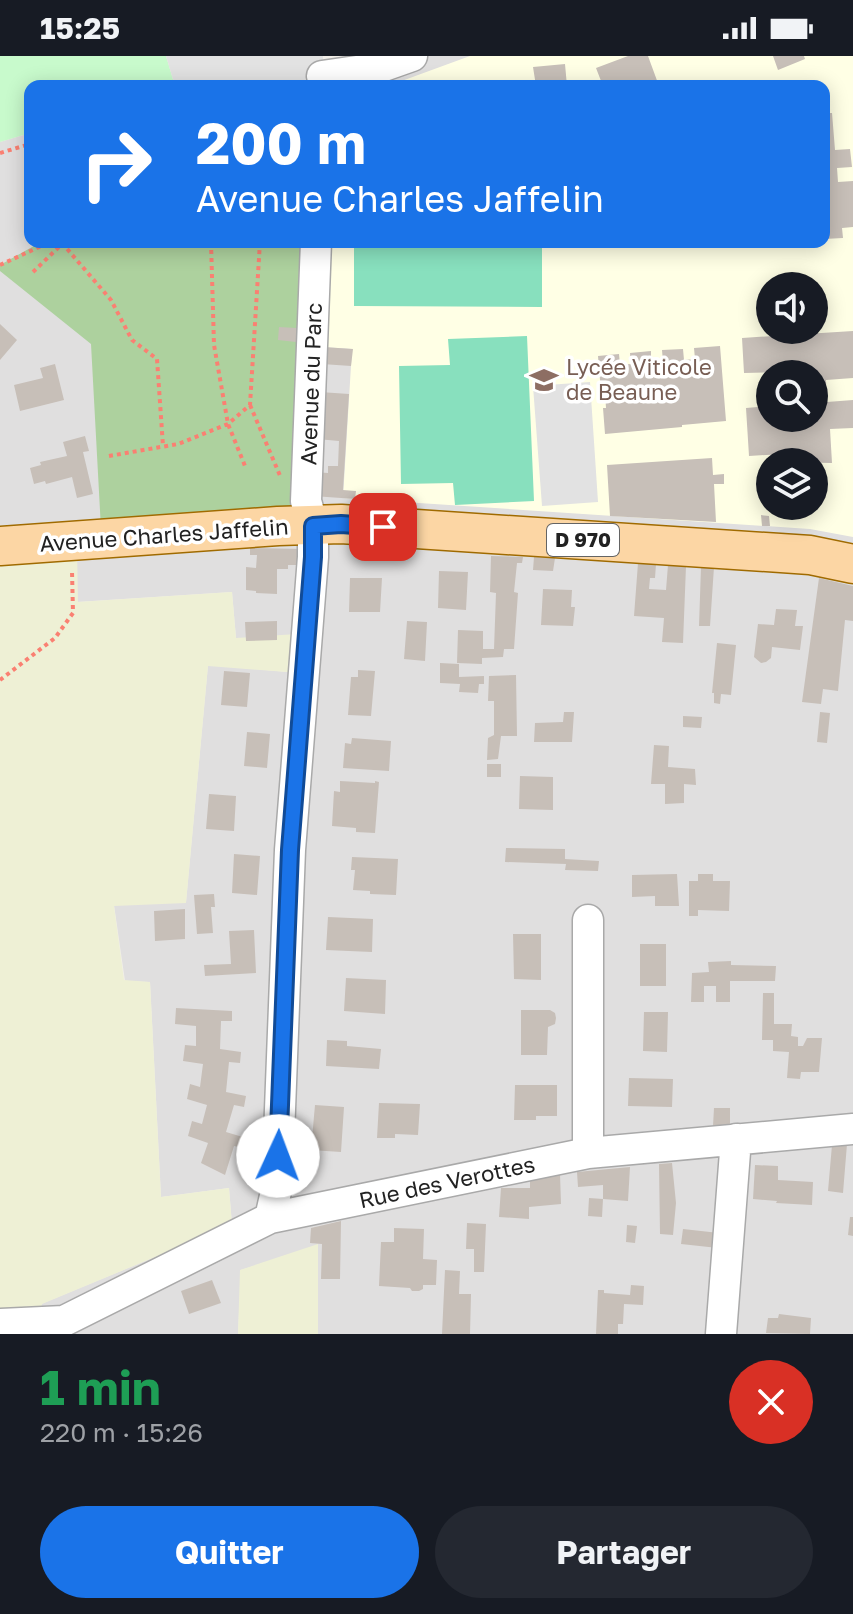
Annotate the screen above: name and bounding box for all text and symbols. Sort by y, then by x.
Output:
text: 15:25 [40,10,120,46]
text: 200 m [196,109,366,176]
icon: right [64,112,168,216]
text: Avenue Charles Jaffelin [196,177,604,220]
map controls [756,272,828,520]
button: sound [756,272,828,344]
street label: Avenue du Parc [294,302,327,466]
place label: Lycée Viticole de Beaune [566,353,712,405]
button: search [756,360,828,432]
school or university icon: Lycée Viticole de Beaune [529,365,559,395]
button: layers [756,448,828,520]
pin [349,493,417,561]
icon: arrive [361,505,405,549]
street label: Avenue Charles Jaffelin [39,512,289,557]
road number: D 970 [547,524,619,556]
position arrow [236,1114,320,1198]
street label: Rue des Verottes [356,1150,537,1213]
text: 1 min [40,1358,161,1416]
button: close [729,1360,813,1444]
text: 220 m · 15:26 [40,1417,203,1448]
button: Quitter [40,1506,419,1598]
button: Partager [435,1506,813,1598]

